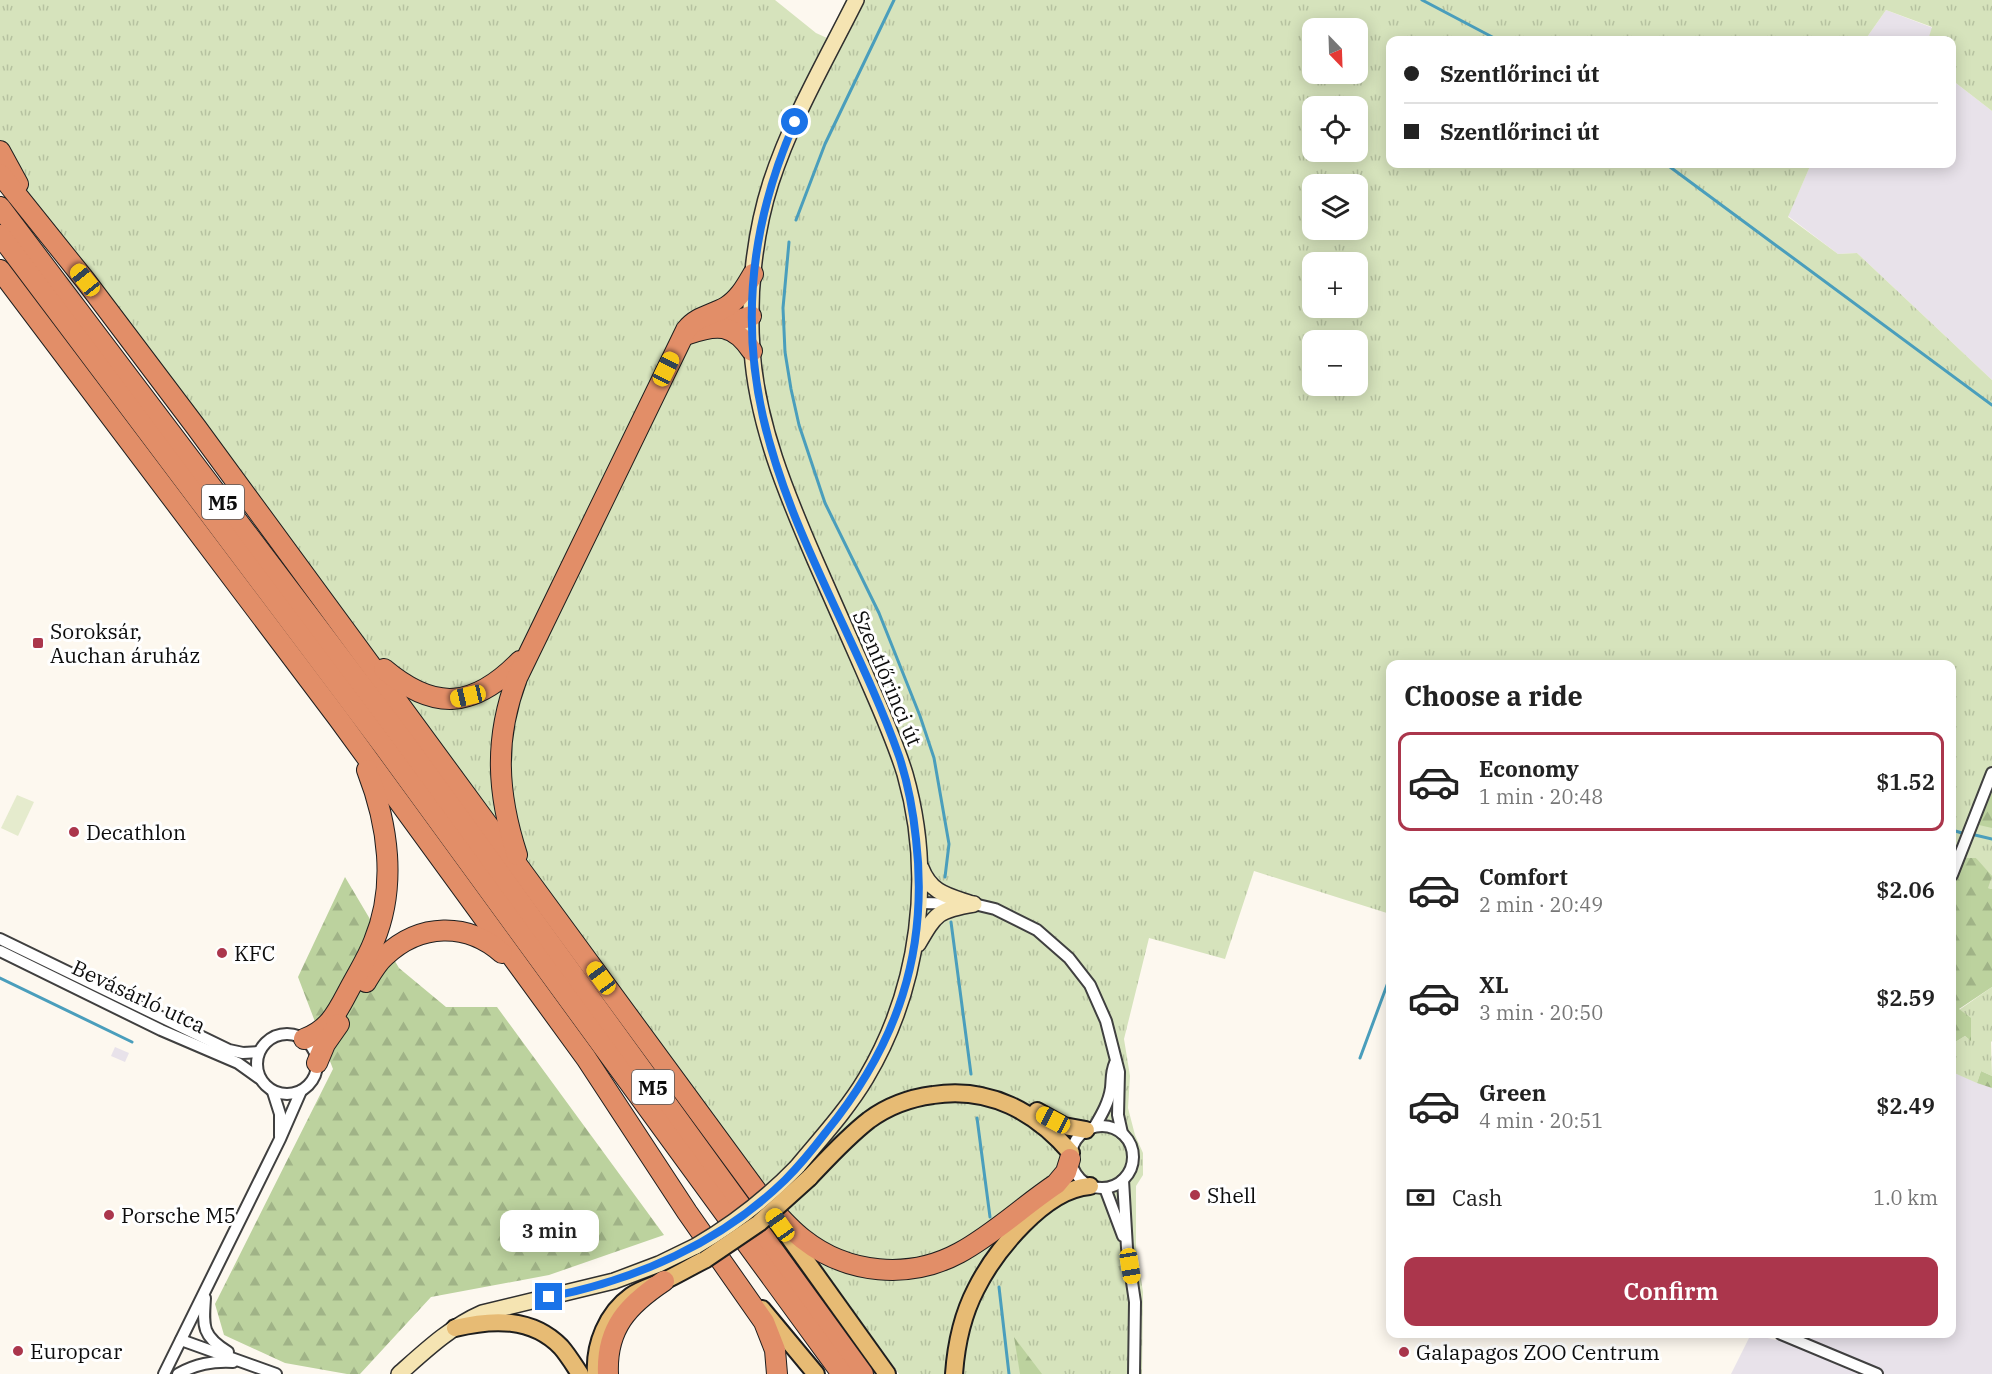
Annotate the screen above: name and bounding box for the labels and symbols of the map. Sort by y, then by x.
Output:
north arrow [1302,18,1368,84]
route start [781,108,808,135]
car [67,260,103,300]
car [650,349,682,389]
road number: M5 [202,485,244,519]
street label: Szentlőrinci út [847,606,929,750]
place label: Soroksár, Auchan áruház [50,617,200,669]
marker: Soroksár, Auchan áruház [31,636,45,650]
car [448,683,488,709]
place label: Decathlon [86,818,186,846]
marker: Decathlon [67,825,81,839]
place label: KFC [234,939,275,967]
marker: KFC [215,946,229,960]
street label: Bevásárló utca [68,953,210,1039]
car [583,958,619,998]
road number: M5 [632,1070,674,1104]
car [1033,1104,1073,1136]
place label: Shell [1207,1181,1256,1209]
marker: Shell [1188,1188,1202,1202]
place label: Porsche M5 [121,1201,236,1229]
car [762,1205,798,1245]
marker: Porsche M5 [102,1208,116,1222]
callout: 3 min [500,1210,598,1252]
car [1118,1247,1142,1285]
route end [535,1283,562,1310]
place label: Europcar [30,1337,123,1365]
place label: Galapagos ZOO Centrum [1416,1338,1660,1366]
marker: Europcar [11,1344,25,1358]
marker: Galapagos ZOO Centrum [1397,1345,1411,1359]

